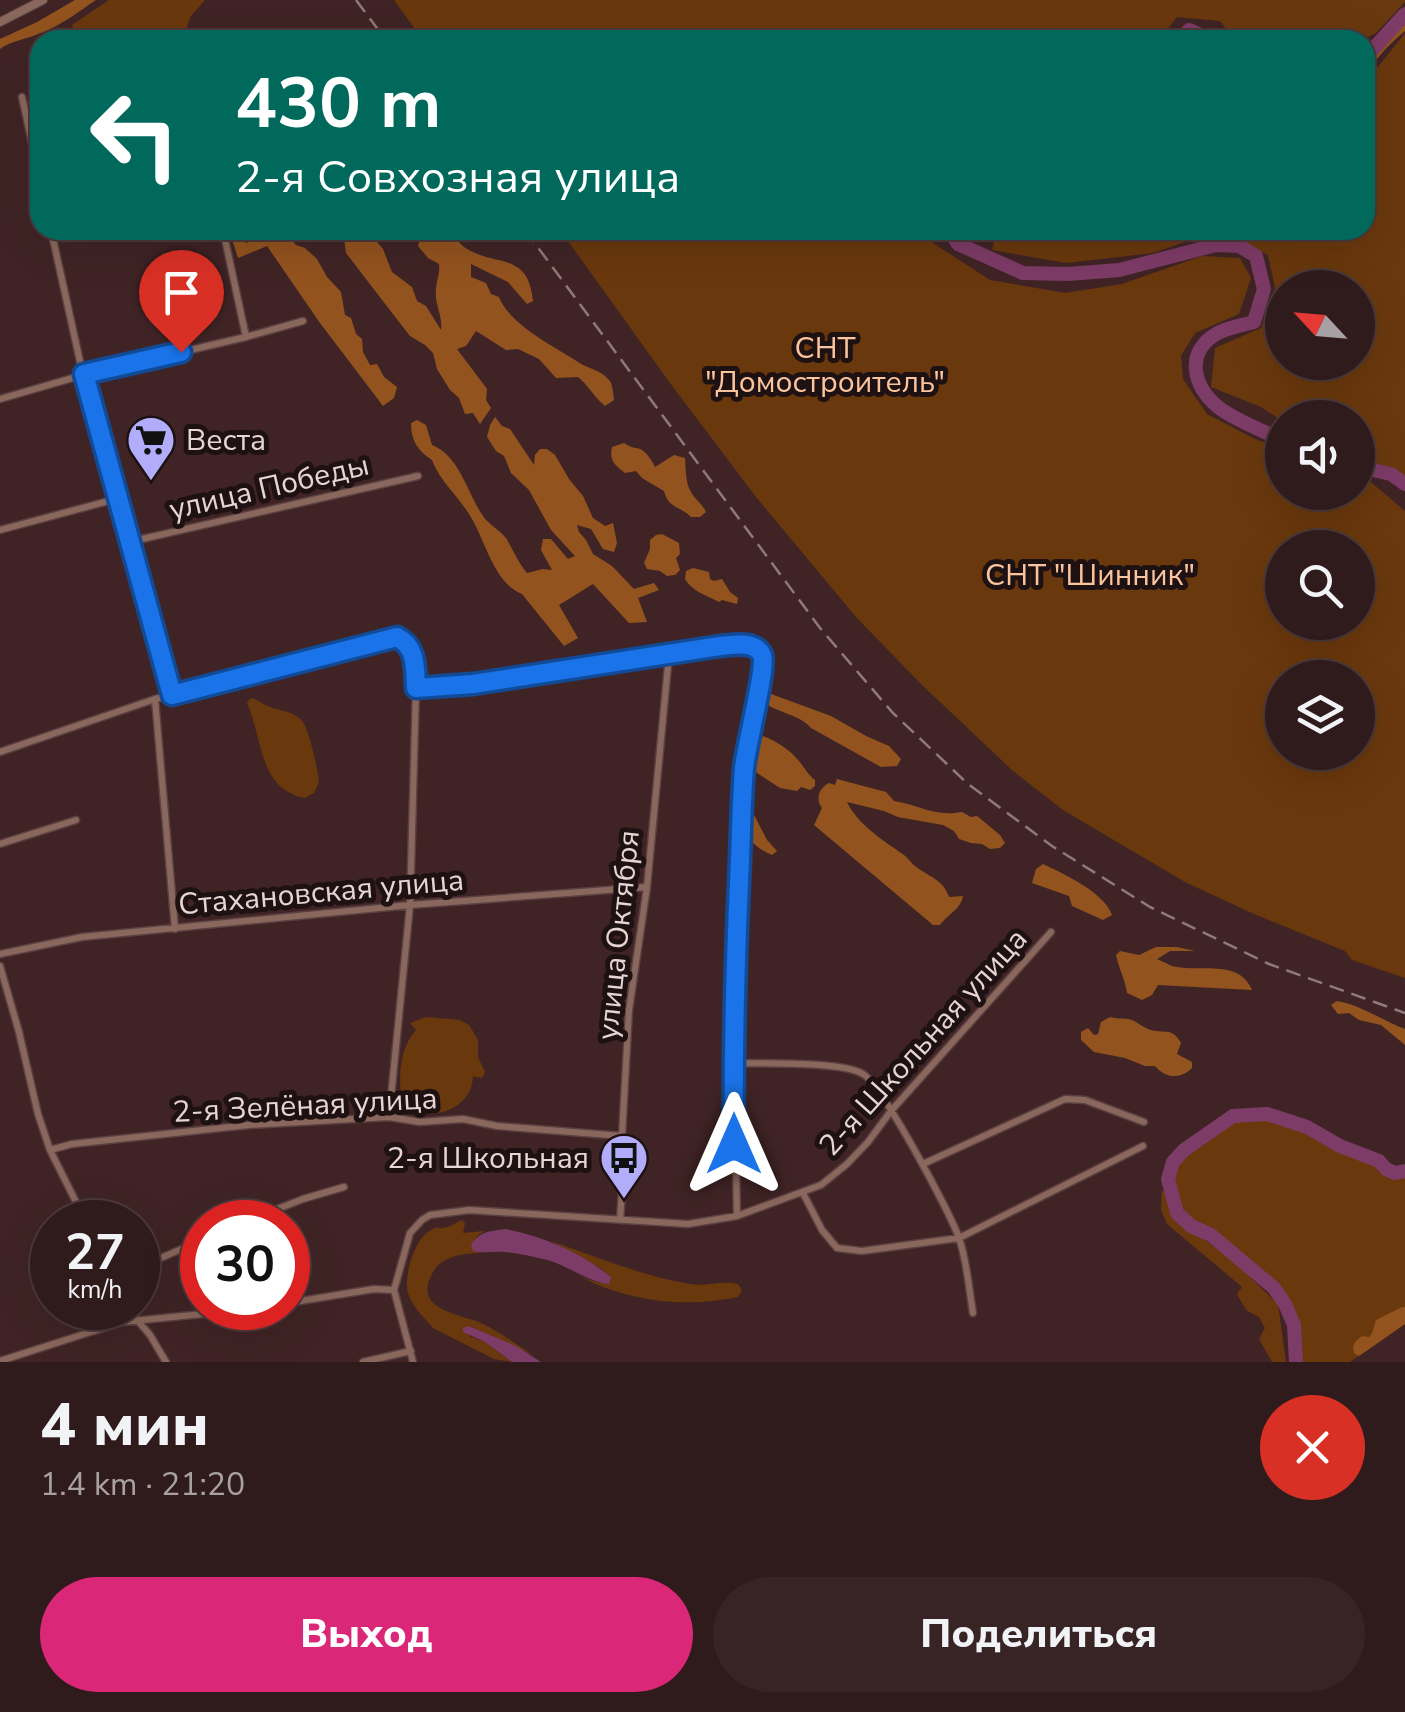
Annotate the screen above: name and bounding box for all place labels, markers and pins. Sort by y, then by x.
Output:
pin [139,250,224,353]
supermarket icon: Веста [125,414,177,482]
place label: Веста [186,420,266,461]
bus stop icon: 2-я Школьная [598,1132,650,1200]
place label: 2-я Школьная [387,1138,589,1179]

